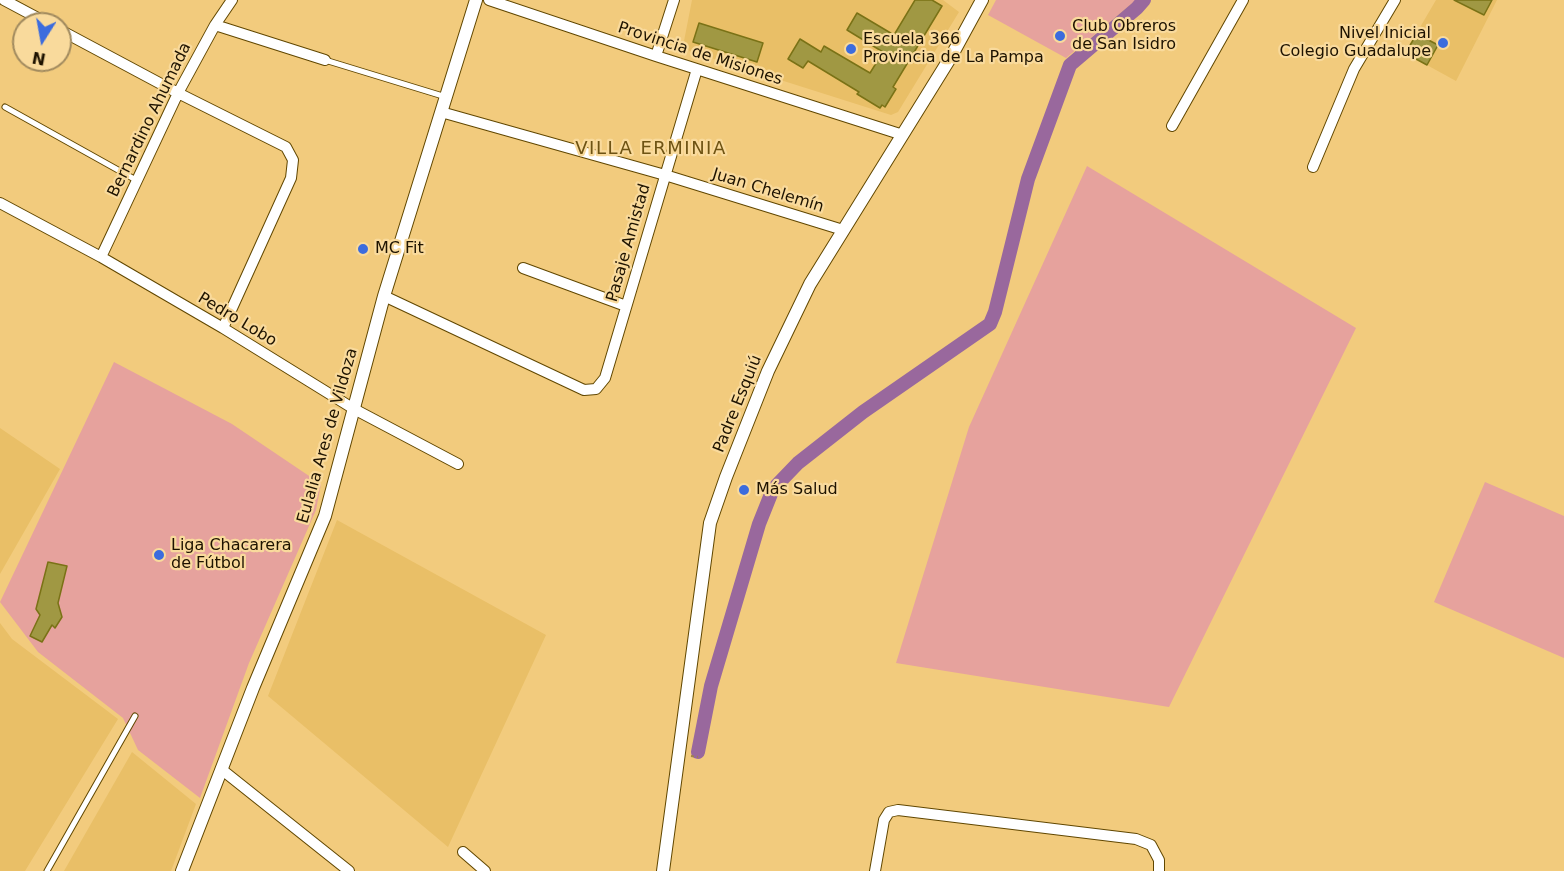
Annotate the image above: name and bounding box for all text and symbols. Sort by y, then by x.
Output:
north arrow [12,12,72,72]
place label: Club Obreros de San Isidro [1072,17,1176,55]
street label: Provincia de Misiones [615,18,785,90]
place label: Nivel Inicial Colegio Guadalupe [1279,24,1431,62]
marker: Club Obreros de San Isidro [1053,29,1067,43]
place label: Escuela 366 Provincia de La Pampa [863,30,1044,68]
marker: Nivel Inicial Colegio Guadalupe [1436,36,1450,50]
street label: Bernardino Ahumada [104,40,196,200]
marker: Escuela 366 Provincia de La Pampa [844,42,858,56]
text: N [30,48,47,69]
district label: VILLA ERMINIA [575,138,727,160]
street label: Juan Chelemín [710,165,826,217]
street label: Pasaje Amistad [603,182,655,304]
place label: MC Fit [375,239,424,259]
marker: MC Fit [356,242,370,256]
street label: Pedro Lobo [194,289,280,351]
street label: Eulalia Ares de Vildoza [294,346,362,526]
street label: Padre Esquiú [710,352,766,456]
place label: Más Salud [756,480,838,500]
marker: Más Salud [737,483,751,497]
place label: Liga Chacarera de Fútbol [171,536,292,574]
marker: Liga Chacarera de Fútbol [152,548,166,562]

